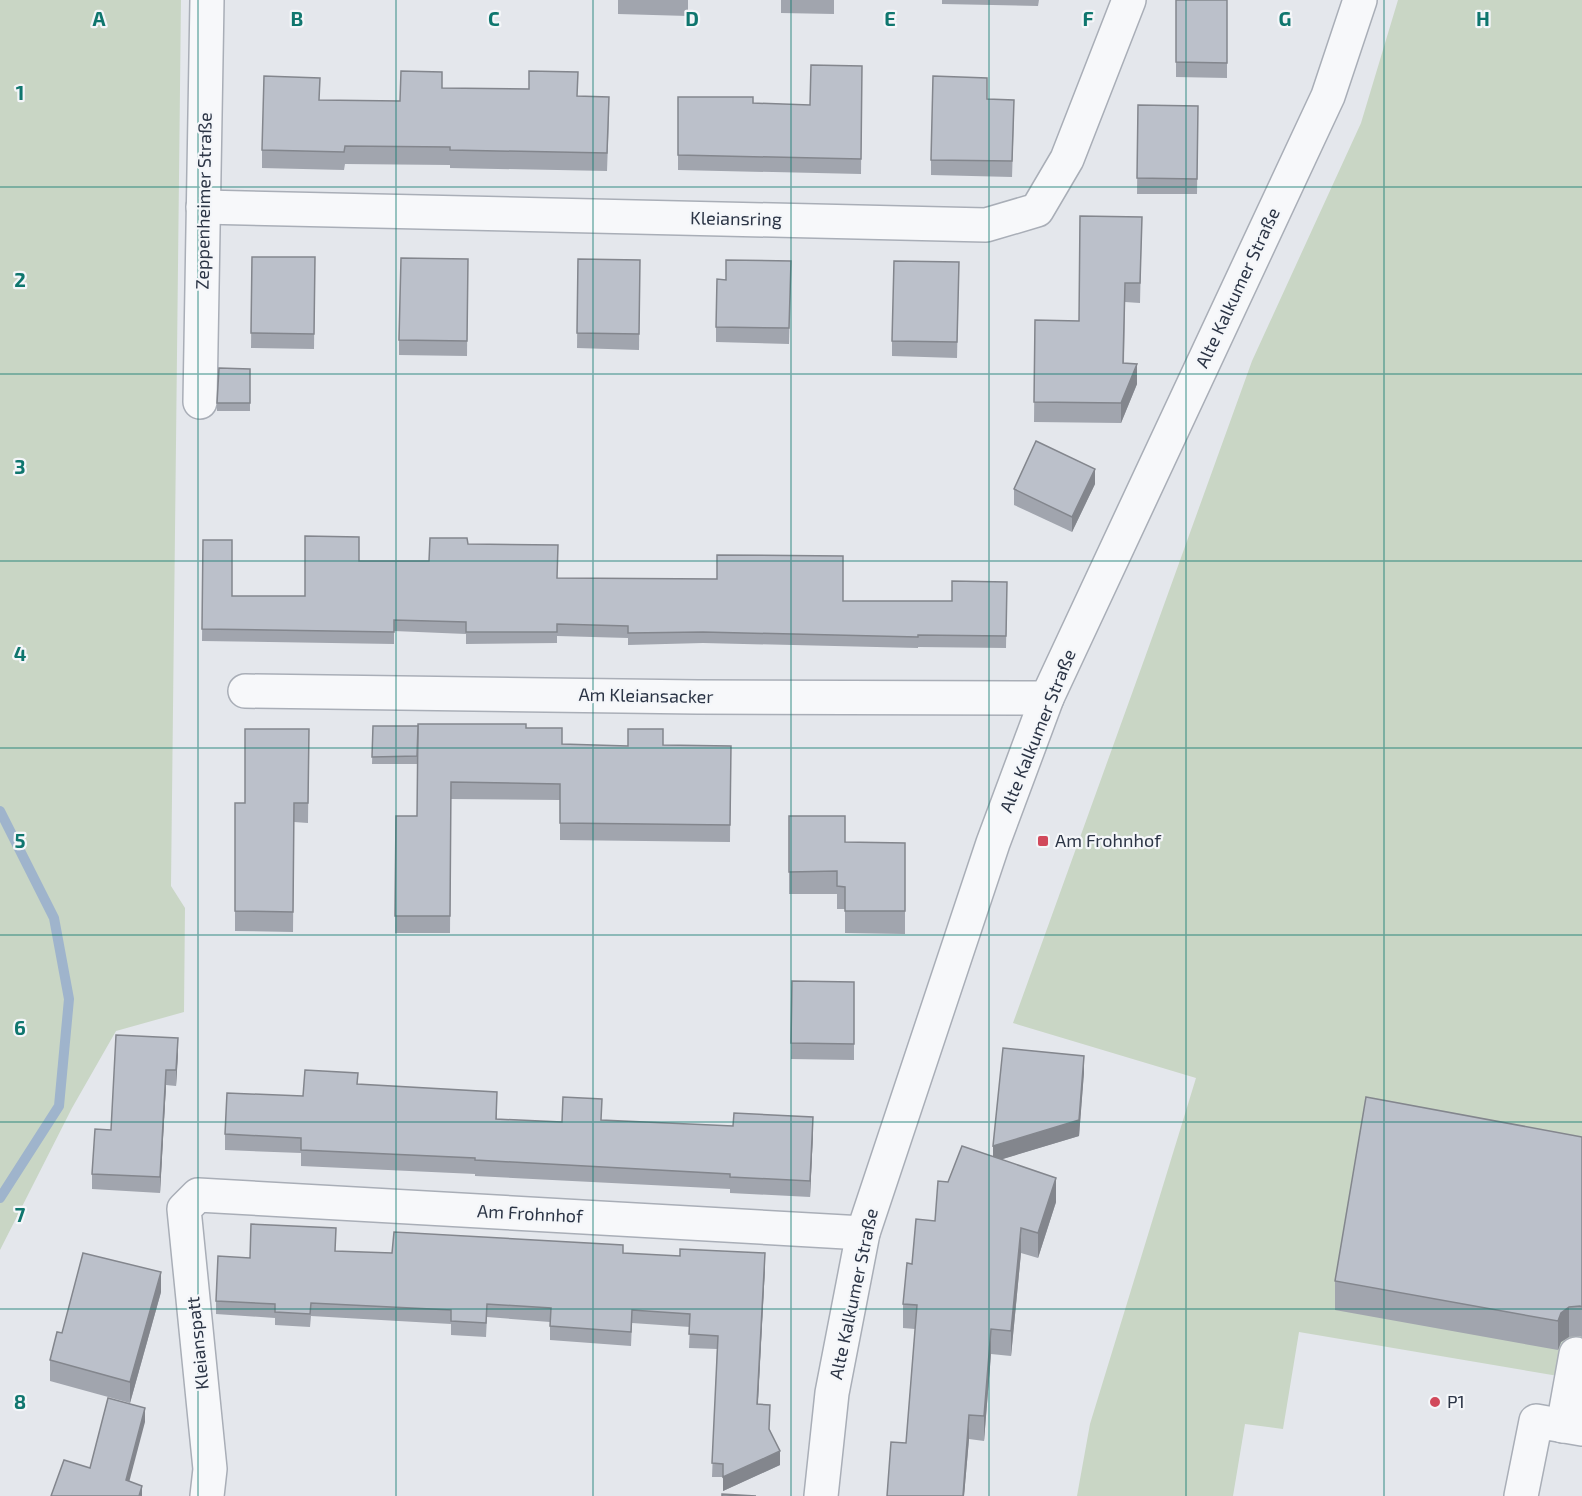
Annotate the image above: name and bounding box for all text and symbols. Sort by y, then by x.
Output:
text: A [92,6,106,30]
text: B [291,6,303,30]
text: C [488,6,500,30]
text: D [685,6,699,30]
text: E [884,6,896,30]
text: F [1082,6,1094,30]
text: G [1279,6,1291,30]
text: H [1476,6,1490,30]
text: 1 [16,80,24,104]
street label: Zeppenheimer Straße [190,112,216,290]
street label: Alte Kalkumer Straße [1190,204,1284,371]
street label: Kleiansring [690,206,782,230]
text: 2 [14,267,26,291]
text: 3 [14,454,26,478]
text: 4 [14,641,27,665]
street label: Alte Kalkumer Straße [994,646,1080,816]
street label: Am Kleiansacker [578,683,714,707]
text: 5 [14,828,26,852]
place label: Am Frohnhof [1055,829,1162,851]
marker: Am Frohnhof [1036,834,1050,848]
text: 6 [14,1015,26,1039]
street label: Am Frohnhof [477,1199,585,1227]
text: 7 [15,1202,26,1226]
street label: Alte Kalkumer Straße [824,1206,882,1381]
street label: Kleianspatt [181,1295,213,1391]
text: 8 [14,1389,26,1413]
place label: P1 [1447,1390,1465,1412]
marker: P1 [1428,1395,1442,1409]

